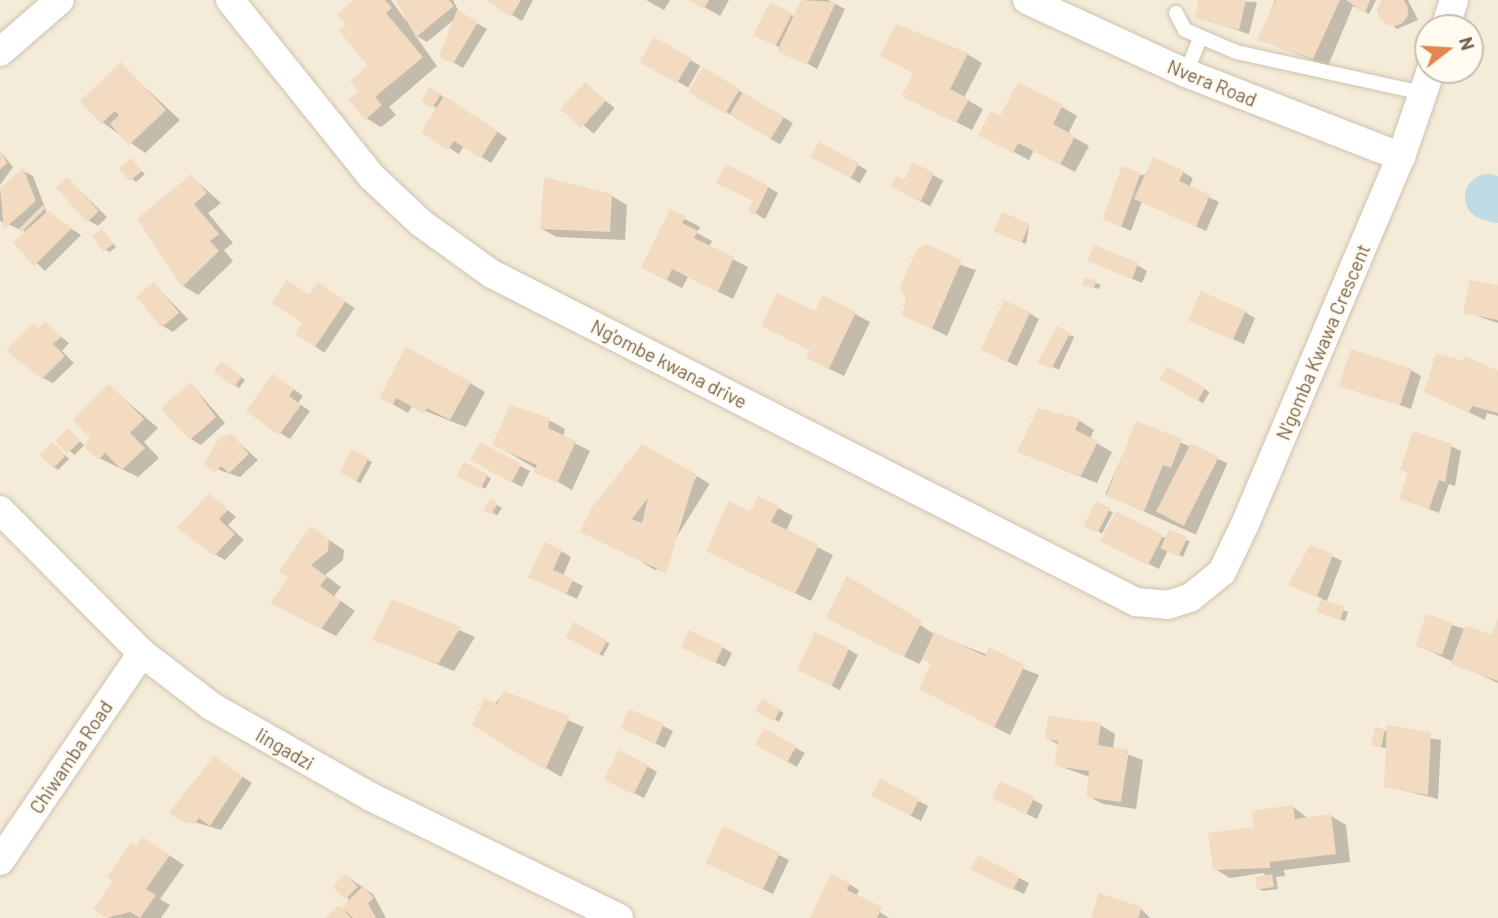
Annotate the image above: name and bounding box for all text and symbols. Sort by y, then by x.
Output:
north arrow [1414,14,1484,84]
text: N [1455,34,1480,53]
street label: Nvera Road [1164,55,1260,111]
street label: N'gomba Kwawa Crescent [1271,241,1375,443]
street label: Ng'ombe kwana drive [587,315,751,413]
street label: Chiwamba Road [25,696,117,818]
street label: lingadzi [252,723,318,775]

